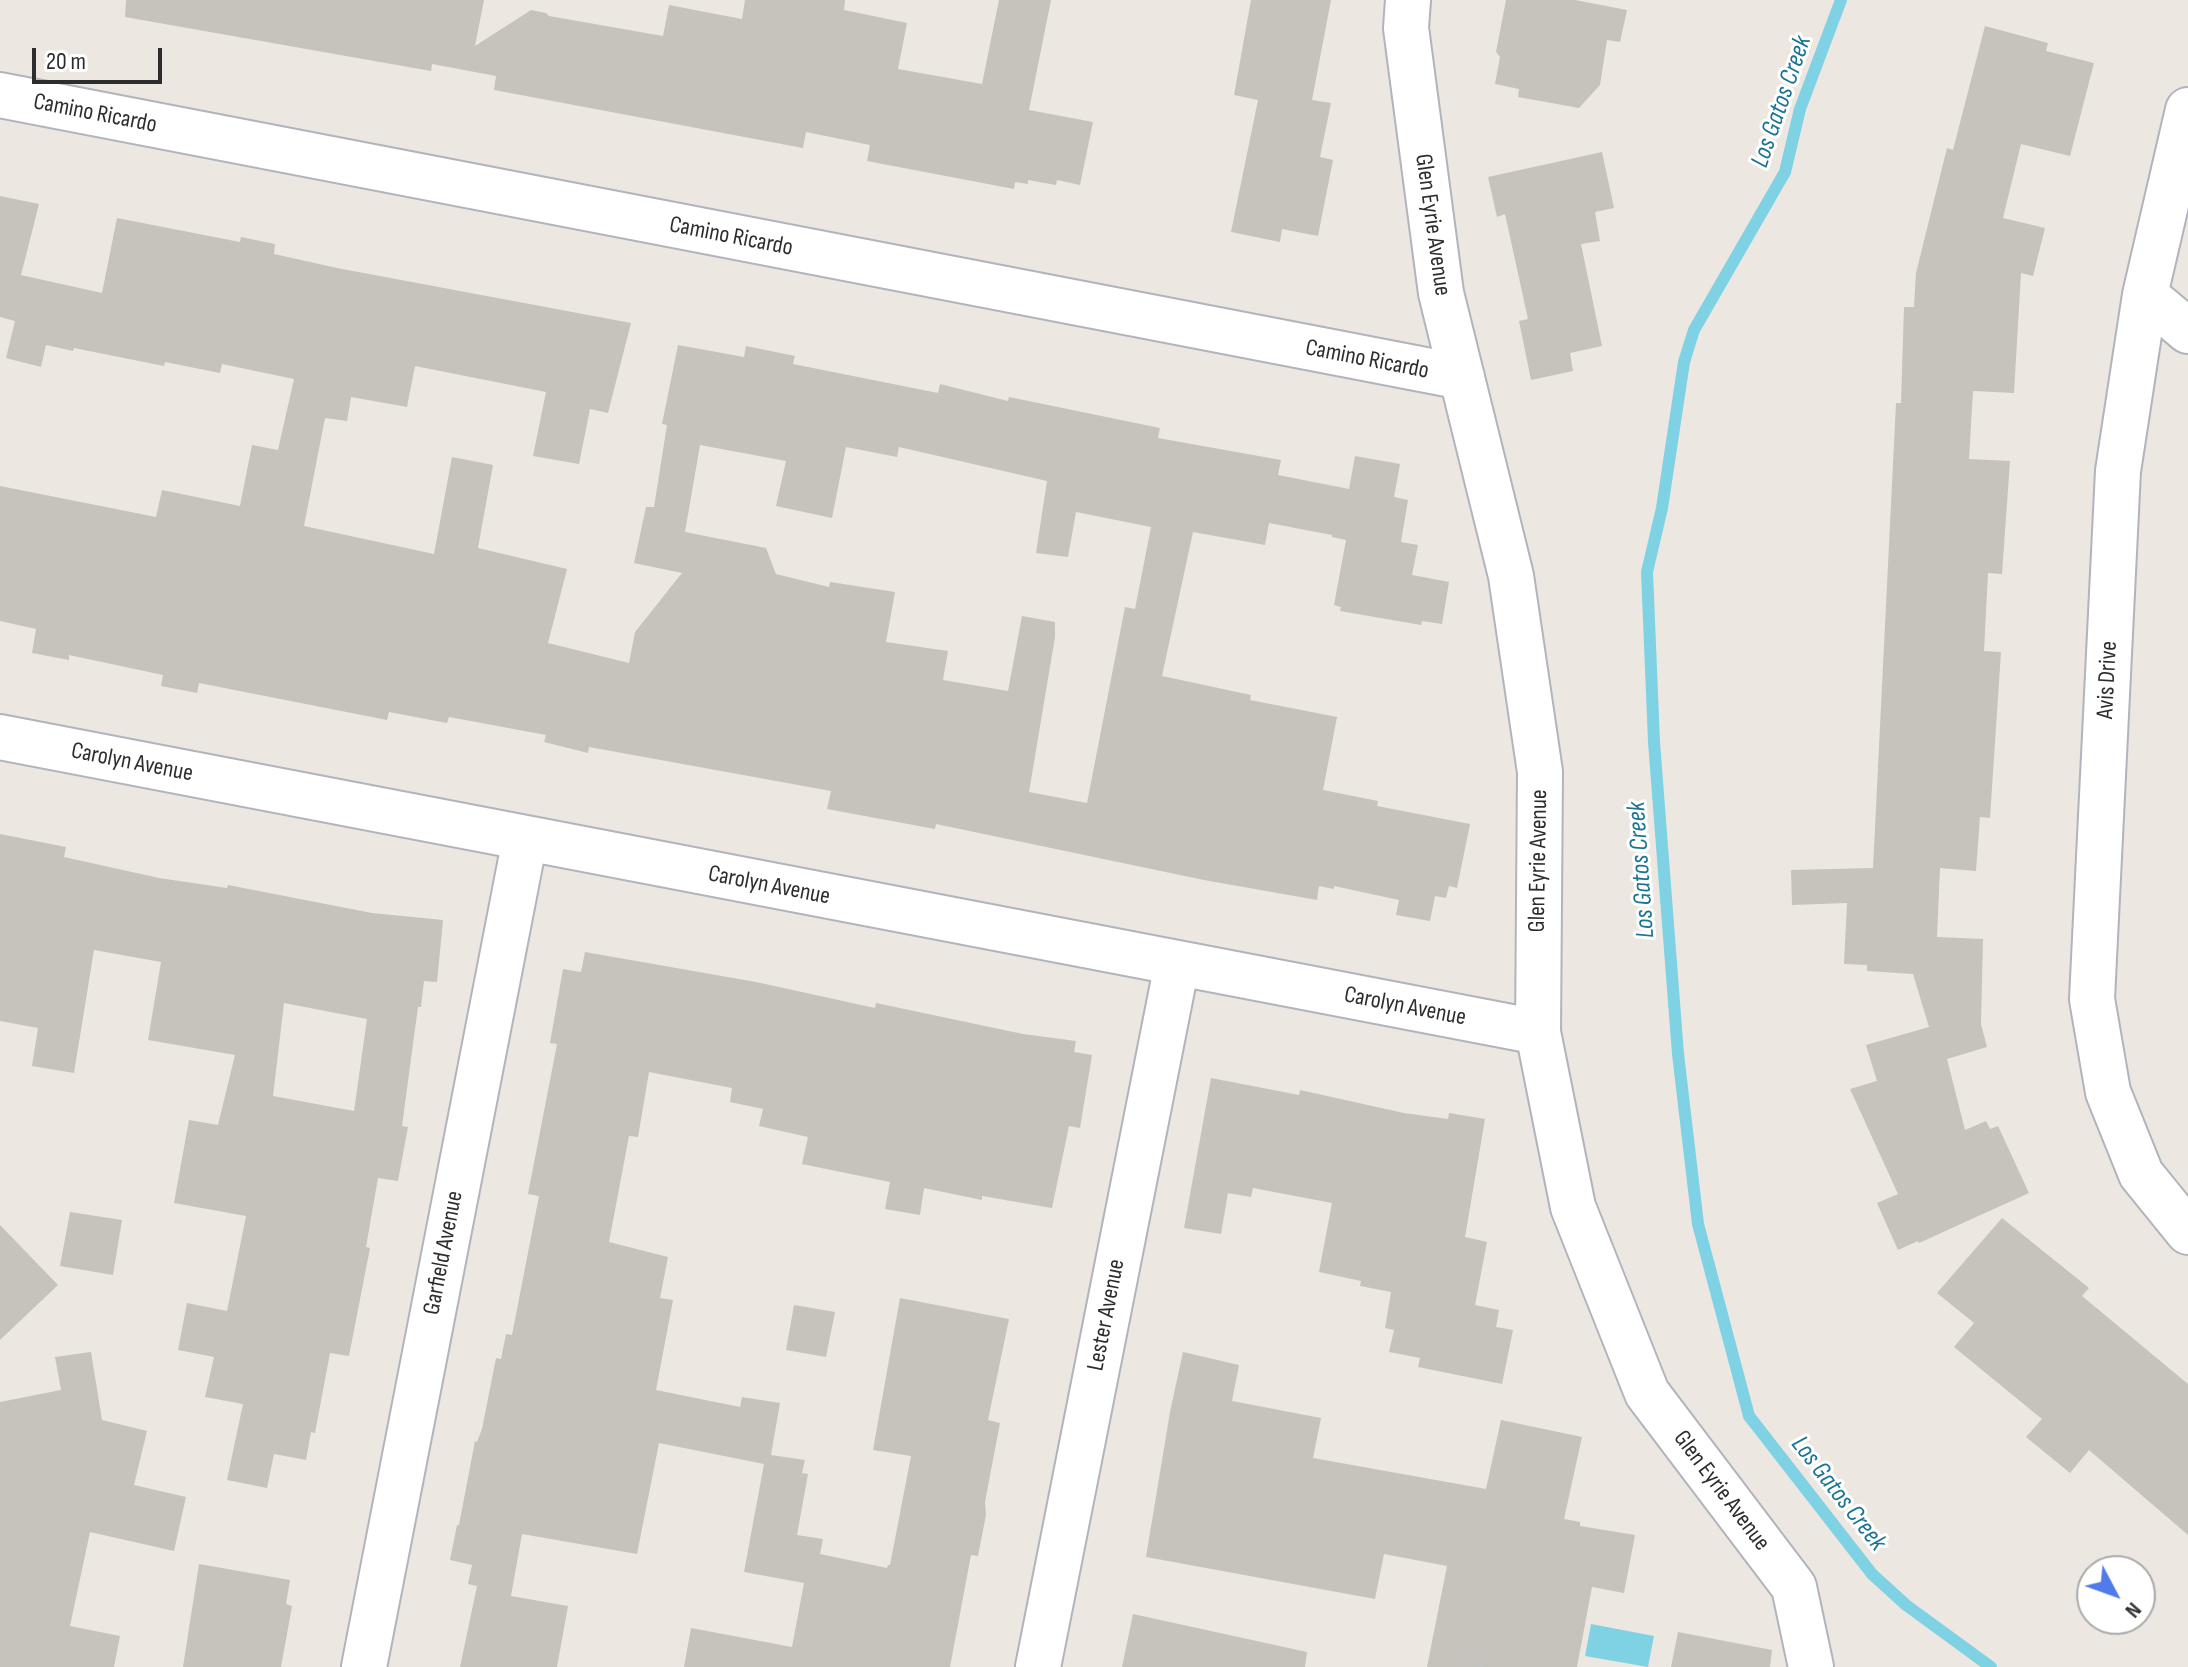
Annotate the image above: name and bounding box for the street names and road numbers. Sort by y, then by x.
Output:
street label: Camino Ricardo [31,88,159,140]
street label: Glen Eyrie Avenue [1408,152,1456,298]
street label: Camino Ricardo [667,211,795,263]
street label: Camino Ricardo [1303,334,1431,386]
street label: Avis Drive [2092,640,2124,720]
street label: Carolyn Avenue [69,737,195,789]
street label: Glen Eyrie Avenue [1523,789,1555,933]
street label: Carolyn Avenue [706,860,832,912]
street label: Carolyn Avenue [1342,981,1468,1033]
street label: Garfield Avenue [418,1189,470,1317]
street label: Lester Avenue [1082,1257,1132,1373]
street label: Glen Eyrie Avenue [1667,1425,1775,1557]

